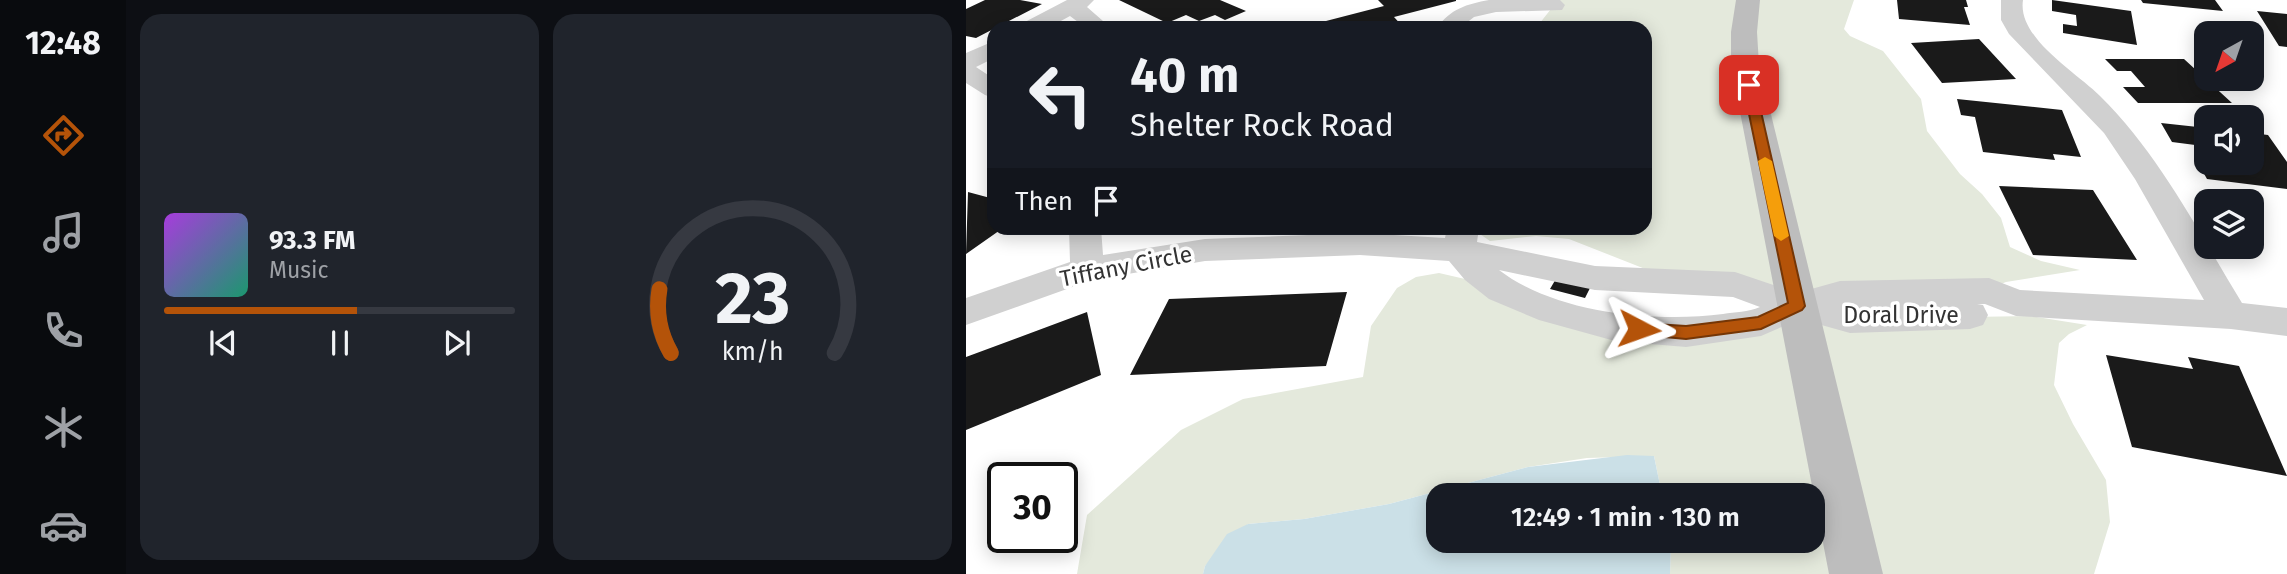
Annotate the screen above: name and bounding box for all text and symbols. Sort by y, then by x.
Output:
north arrow [2194,21,2264,91]
map controls [2194,21,2264,259]
text: 12:48 [25,24,101,62]
text: 40 m [1130,46,1239,105]
icon: left [1015,49,1106,140]
pin [1719,55,1779,115]
icon: arrive [1730,66,1768,104]
button: sound [2194,105,2264,175]
text: Shelter Rock Road [1130,106,1394,144]
icon: directions [39,111,88,160]
icon: arrive [1087,182,1125,220]
text: Then [1015,186,1073,217]
button: layers [2194,189,2264,259]
icon: music [39,208,88,257]
text: 93.3 FM [269,225,355,256]
street label: Tiffany Circle [1057,239,1195,293]
text: 23 [715,255,790,342]
text: Music [269,256,329,284]
position arrow [1602,292,1676,366]
street label: Doral Drive [1843,301,1959,329]
icon: phone [39,306,88,355]
icon: previous [204,324,242,362]
icon: pause [321,324,359,362]
icon: next [438,324,476,362]
text: km/h [722,337,783,367]
icon: climate [39,403,88,452]
speed limit sign: 30 [987,462,1078,553]
icon: car [39,501,88,550]
text: 12:49 · 1 min · 130 m [1511,502,1740,533]

